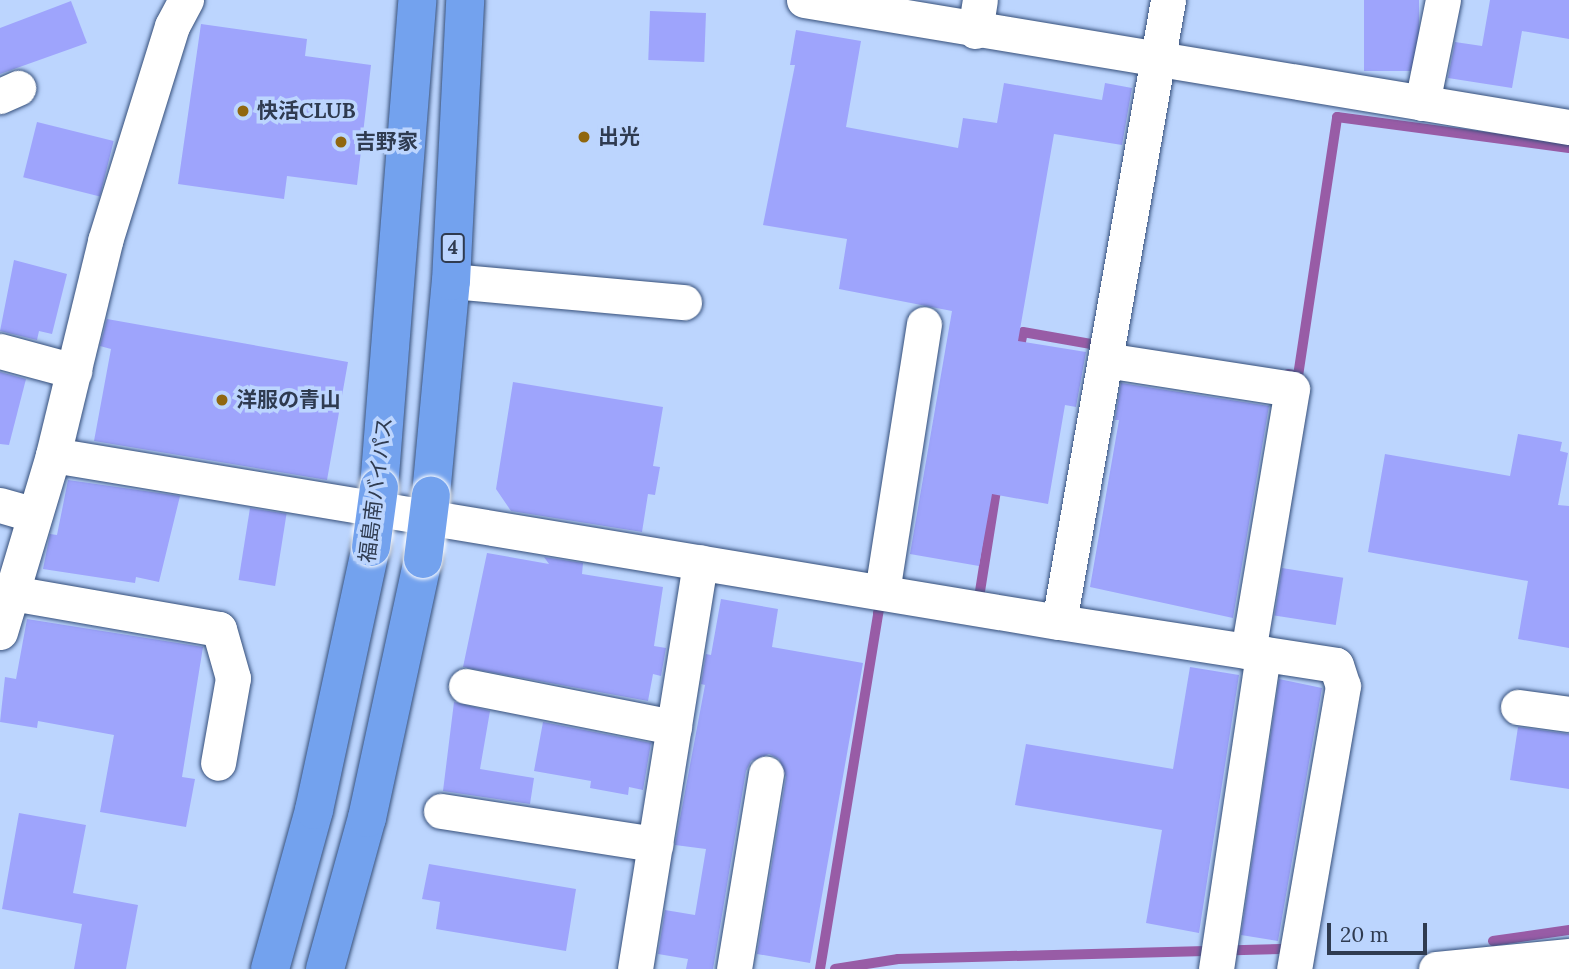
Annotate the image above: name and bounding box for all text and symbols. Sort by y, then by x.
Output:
place label: 快活CLUB [257,98,356,124]
marker: 快活CLUB [235,103,251,119]
place label: 出光 [598,124,640,150]
place label: 吉野家 [355,129,418,155]
marker: 出光 [576,129,592,145]
marker: 吉野家 [333,134,349,150]
road number: 4 [441,232,465,264]
place label: 洋服の青山 [236,387,341,413]
marker: 洋服の青山 [214,392,230,408]
street label: 福島南バイパス [355,416,397,564]
scale bar [1331,909,1431,953]
text: 20 m [1340,921,1389,948]

